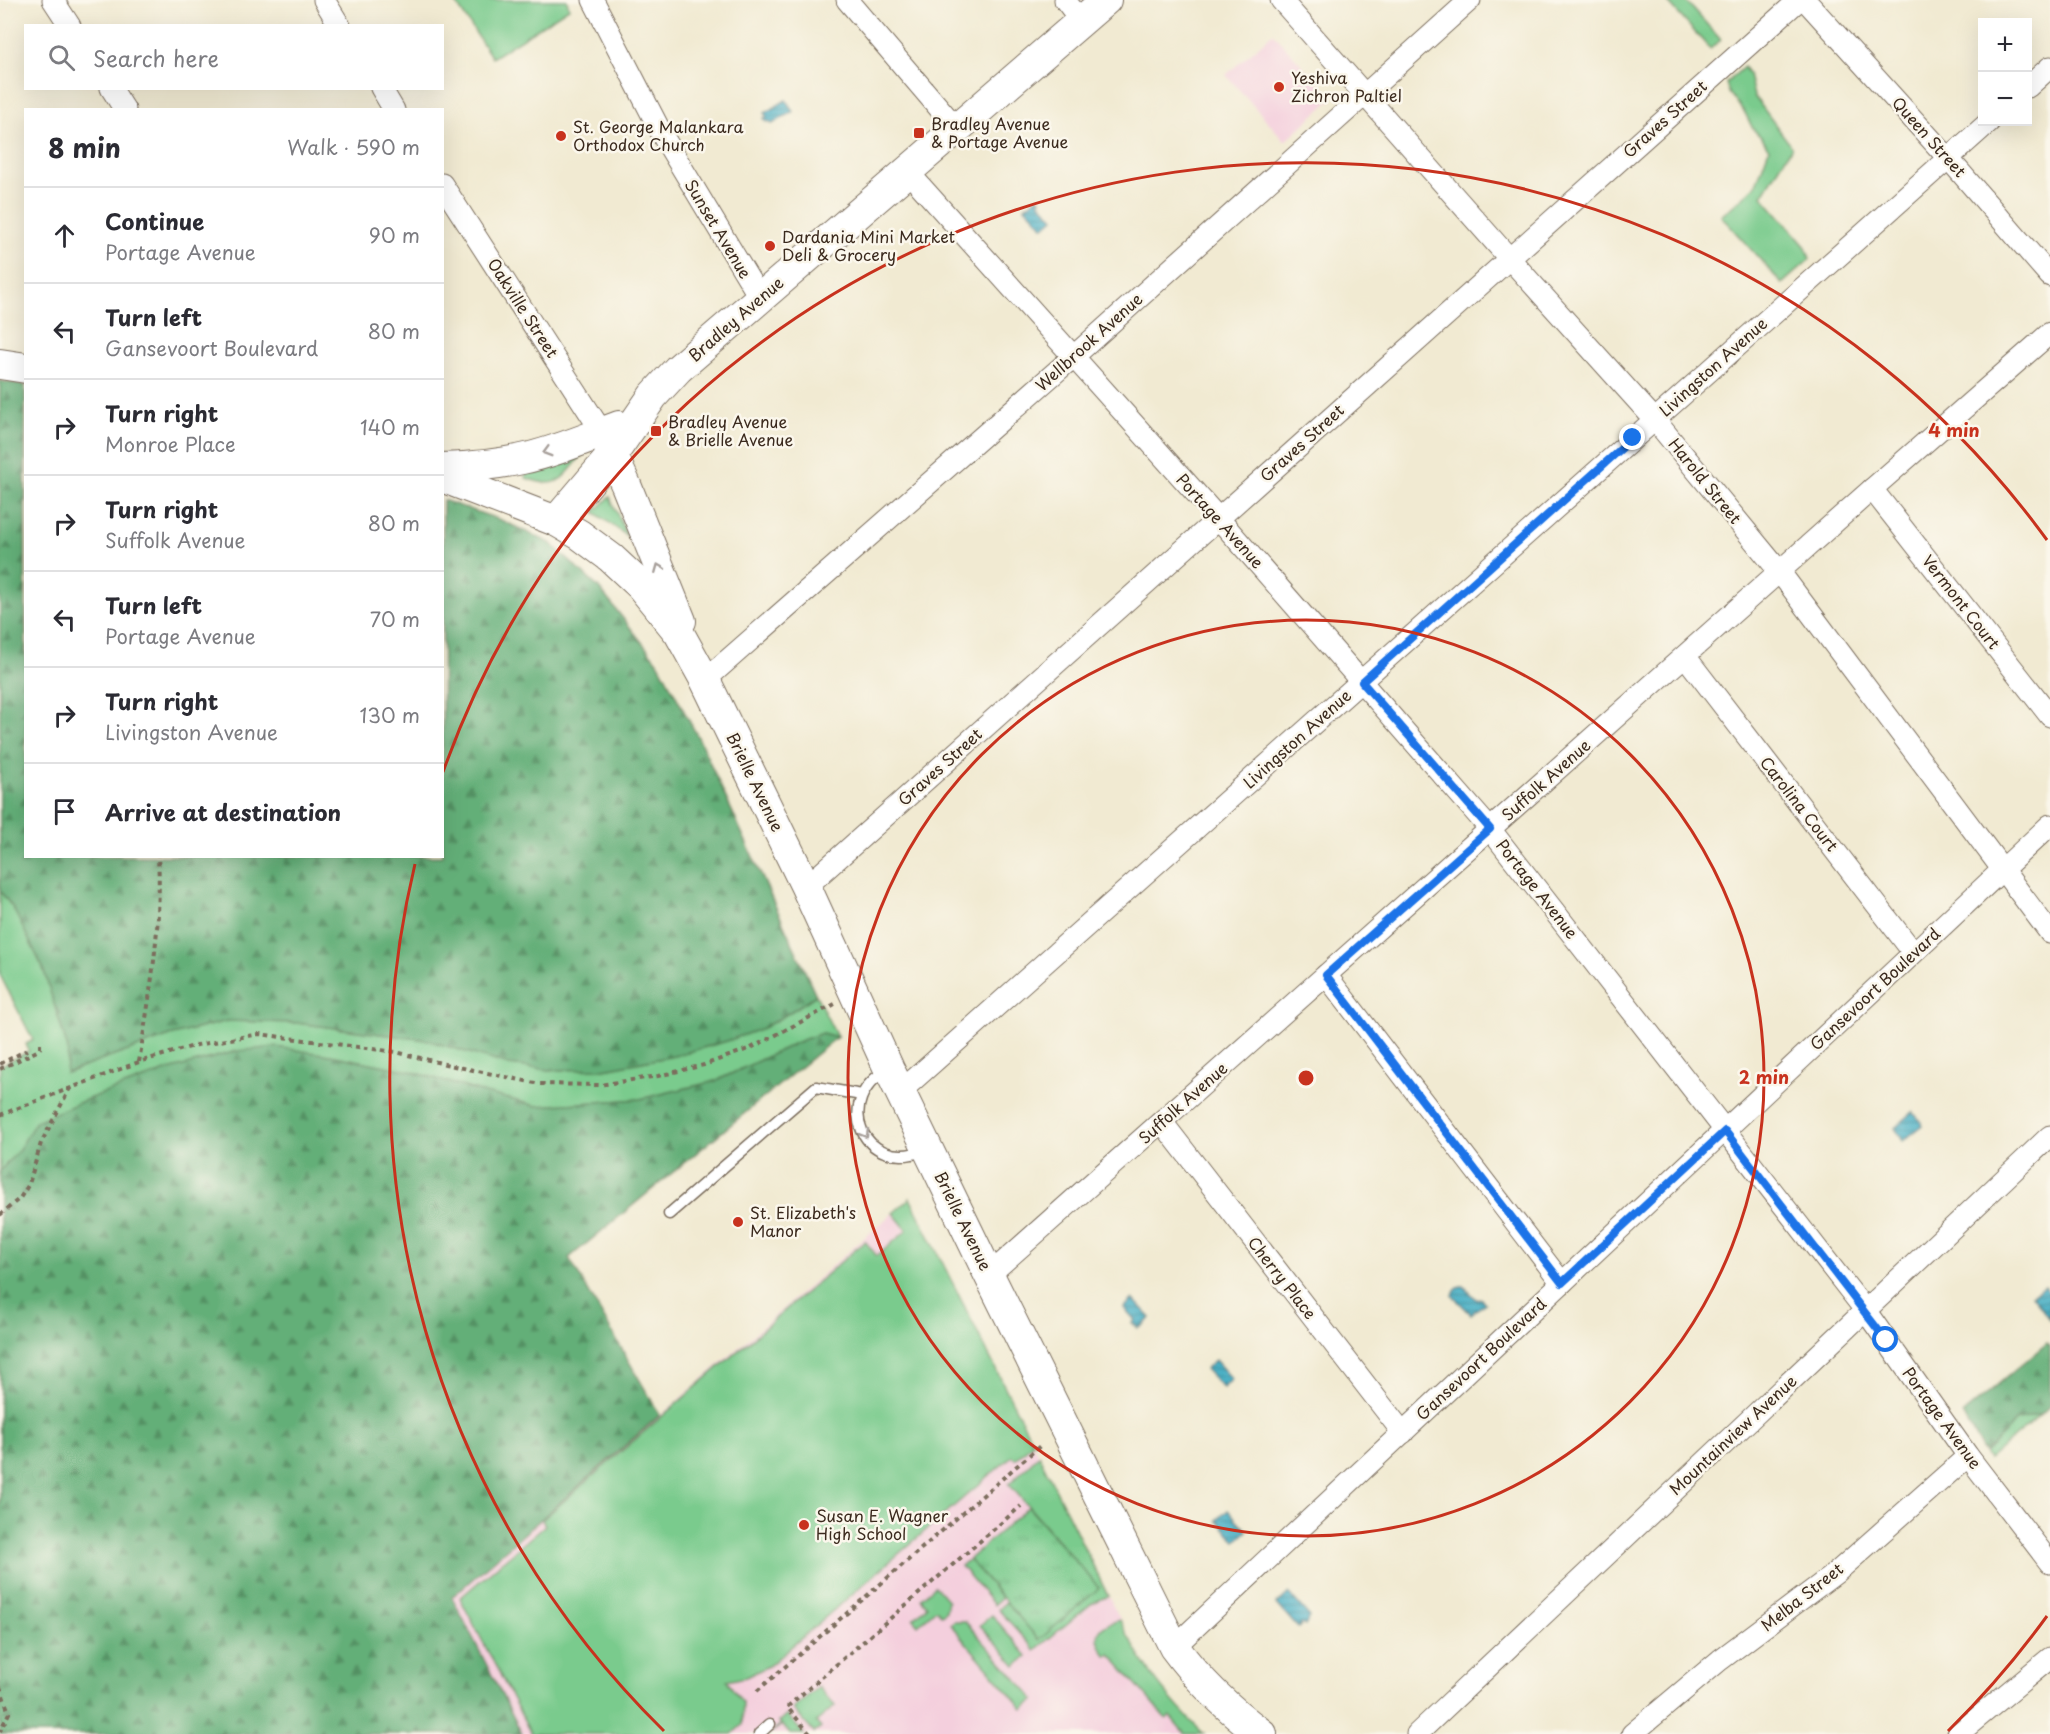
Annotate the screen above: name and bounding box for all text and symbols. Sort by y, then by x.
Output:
map controls [1978,18,2032,126]
button: + [1978,18,2032,72]
search box [24,24,444,90]
icon: search [45,41,78,74]
text: Search here [93,41,219,74]
place label: Yeshiva Zichron Paltiel [1291,65,1402,107]
button: − [1978,72,2032,126]
street label: Graves Street [1617,73,1712,163]
marker: Yeshiva Zichron Paltiel [1272,80,1286,94]
street label: Queen Street [1887,91,1973,182]
place label: Bradley Avenue & Portage Avenue [931,111,1069,153]
place label: St. George Malankara Orthodox Church [573,114,743,156]
marker: Bradley Avenue & Portage Avenue [912,126,926,140]
text: 8 min [48,128,121,167]
marker: St. George Malankara Orthodox Church [554,129,568,143]
text: Walk · 590 m [287,132,420,162]
street label: Sunset Avenue [680,174,758,283]
text: Continue [105,204,204,237]
icon: ahead [48,219,81,252]
text: 90 m [369,220,420,250]
place label: Dardania Mini Market Deli & Grocery [782,224,956,266]
text: Portage Avenue [105,237,256,267]
marker: Dardania Mini Market Deli & Grocery [763,239,777,253]
street label: Oakville Street [483,253,565,362]
street label: Bradley Avenue [682,270,788,366]
street label: Wellbrook Avenue [1029,286,1147,396]
text: Turn left [105,300,202,333]
street label: Livingston Avenue [1653,311,1772,421]
icon: left [48,315,81,348]
text: 80 m [368,316,420,346]
text: Gansevoort Boulevard [105,333,318,363]
text: Turn right [105,396,218,429]
street label: Graves Street [1254,397,1349,487]
place label: Bradley Avenue & Brielle Avenue [668,409,793,451]
icon: right [48,411,81,444]
text: 140 m [360,412,420,442]
text: 4 min [1928,416,1980,443]
marker: Bradley Avenue & Brielle Avenue [649,424,663,438]
route end [1619,424,1645,450]
text: Monroe Place [105,429,236,459]
street label: Harold Street [1664,432,1748,529]
one-way arrow [542,445,553,457]
street label: Portage Avenue [1171,467,1270,573]
text: Turn right [105,492,218,525]
icon: right [48,507,81,540]
text: 80 m [368,508,420,538]
text: Suffolk Avenue [105,525,245,555]
street label: Vermont Court [1917,549,2007,654]
one-way arrow [654,563,666,574]
text: Turn left [105,588,202,621]
icon: left [48,603,81,636]
text: 70 m [370,604,420,634]
text: Portage Avenue [105,621,256,651]
street label: Livingston Avenue [1237,683,1356,793]
text: Turn right [105,684,218,717]
icon: right [48,699,81,732]
text: 130 m [360,700,420,730]
text: Livingston Avenue [105,717,278,747]
street label: Graves Street [892,721,987,811]
street label: Brielle Avenue [721,728,790,836]
street label: Suffolk Avenue [1496,733,1595,826]
street label: Carolina Court [1755,751,1845,856]
icon: arrive [48,795,81,828]
text: Arrive at destination [105,795,341,828]
street label: Portage Avenue [1491,833,1585,944]
street label: Gansevoort Boulevard [1804,921,1945,1055]
street label: Suffolk Avenue [1133,1056,1232,1149]
text: 2 min [1739,1063,1789,1090]
centre of rings [1296,1068,1316,1088]
one-way arrow [858,1128,869,1138]
street label: Brielle Avenue [929,1167,998,1275]
place label: St. Elizabeth's Manor [750,1200,856,1242]
marker: St. Elizabeth's Manor [731,1215,745,1229]
street label: Cherry Place [1243,1231,1323,1324]
street label: Gansevoort Boulevard [1410,1291,1551,1425]
route start [1872,1326,1898,1352]
street label: Portage Avenue [1898,1362,1988,1473]
street label: Mountainview Avenue [1663,1369,1802,1500]
place label: Susan E. Wagner High School [816,1503,949,1545]
marker: Susan E. Wagner High School [797,1518,811,1532]
street label: Melba Street [1755,1556,1848,1636]

